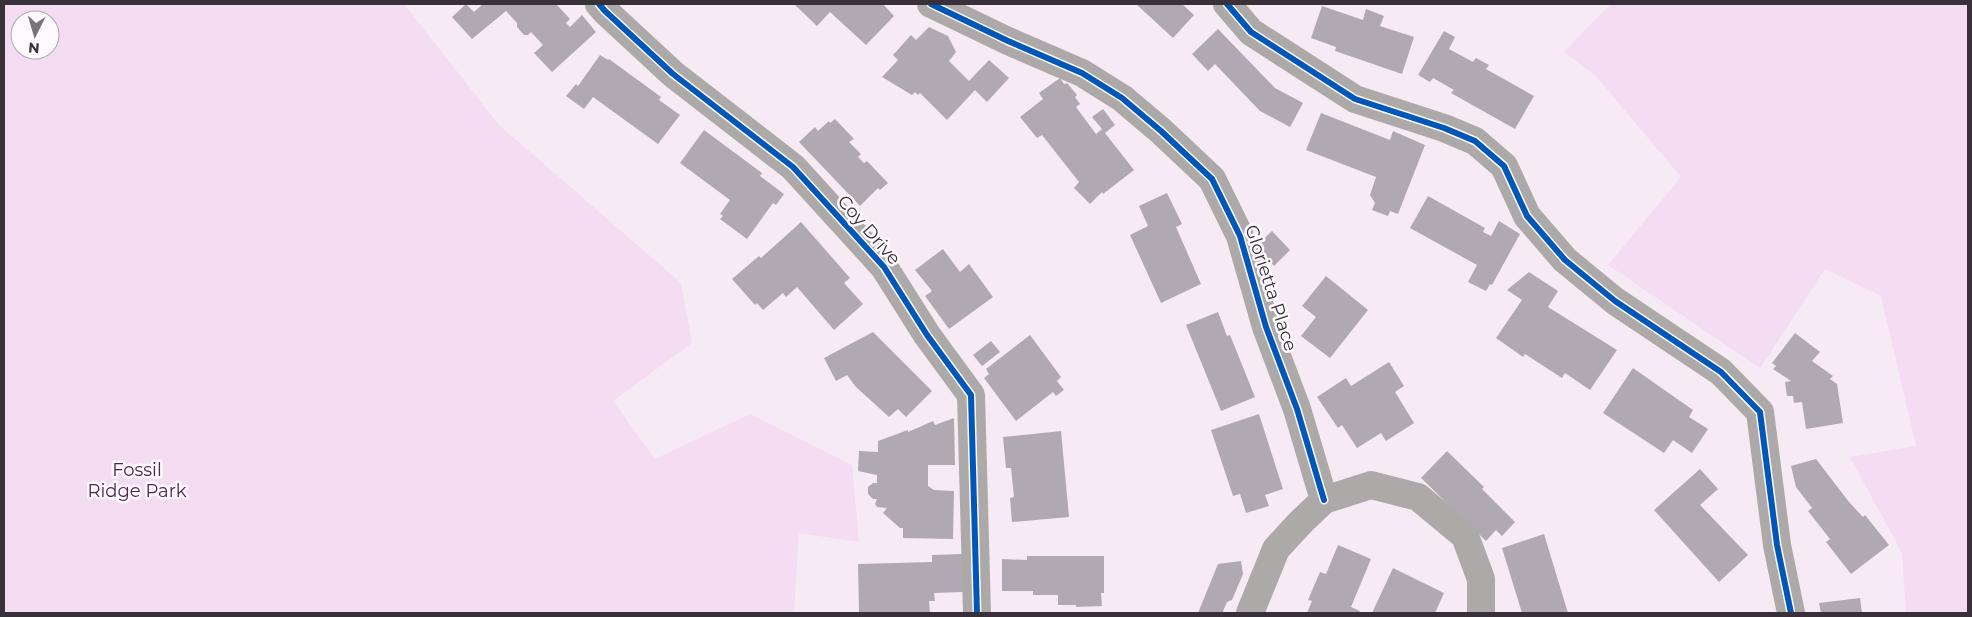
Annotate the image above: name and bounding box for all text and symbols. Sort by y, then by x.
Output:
north arrow [10,10,60,60]
text: N [27,38,40,57]
street label: Coy Drive [833,191,905,269]
street label: Glorietta Place [1240,222,1302,354]
park label: Fossil Ridge Park [87,459,187,502]

